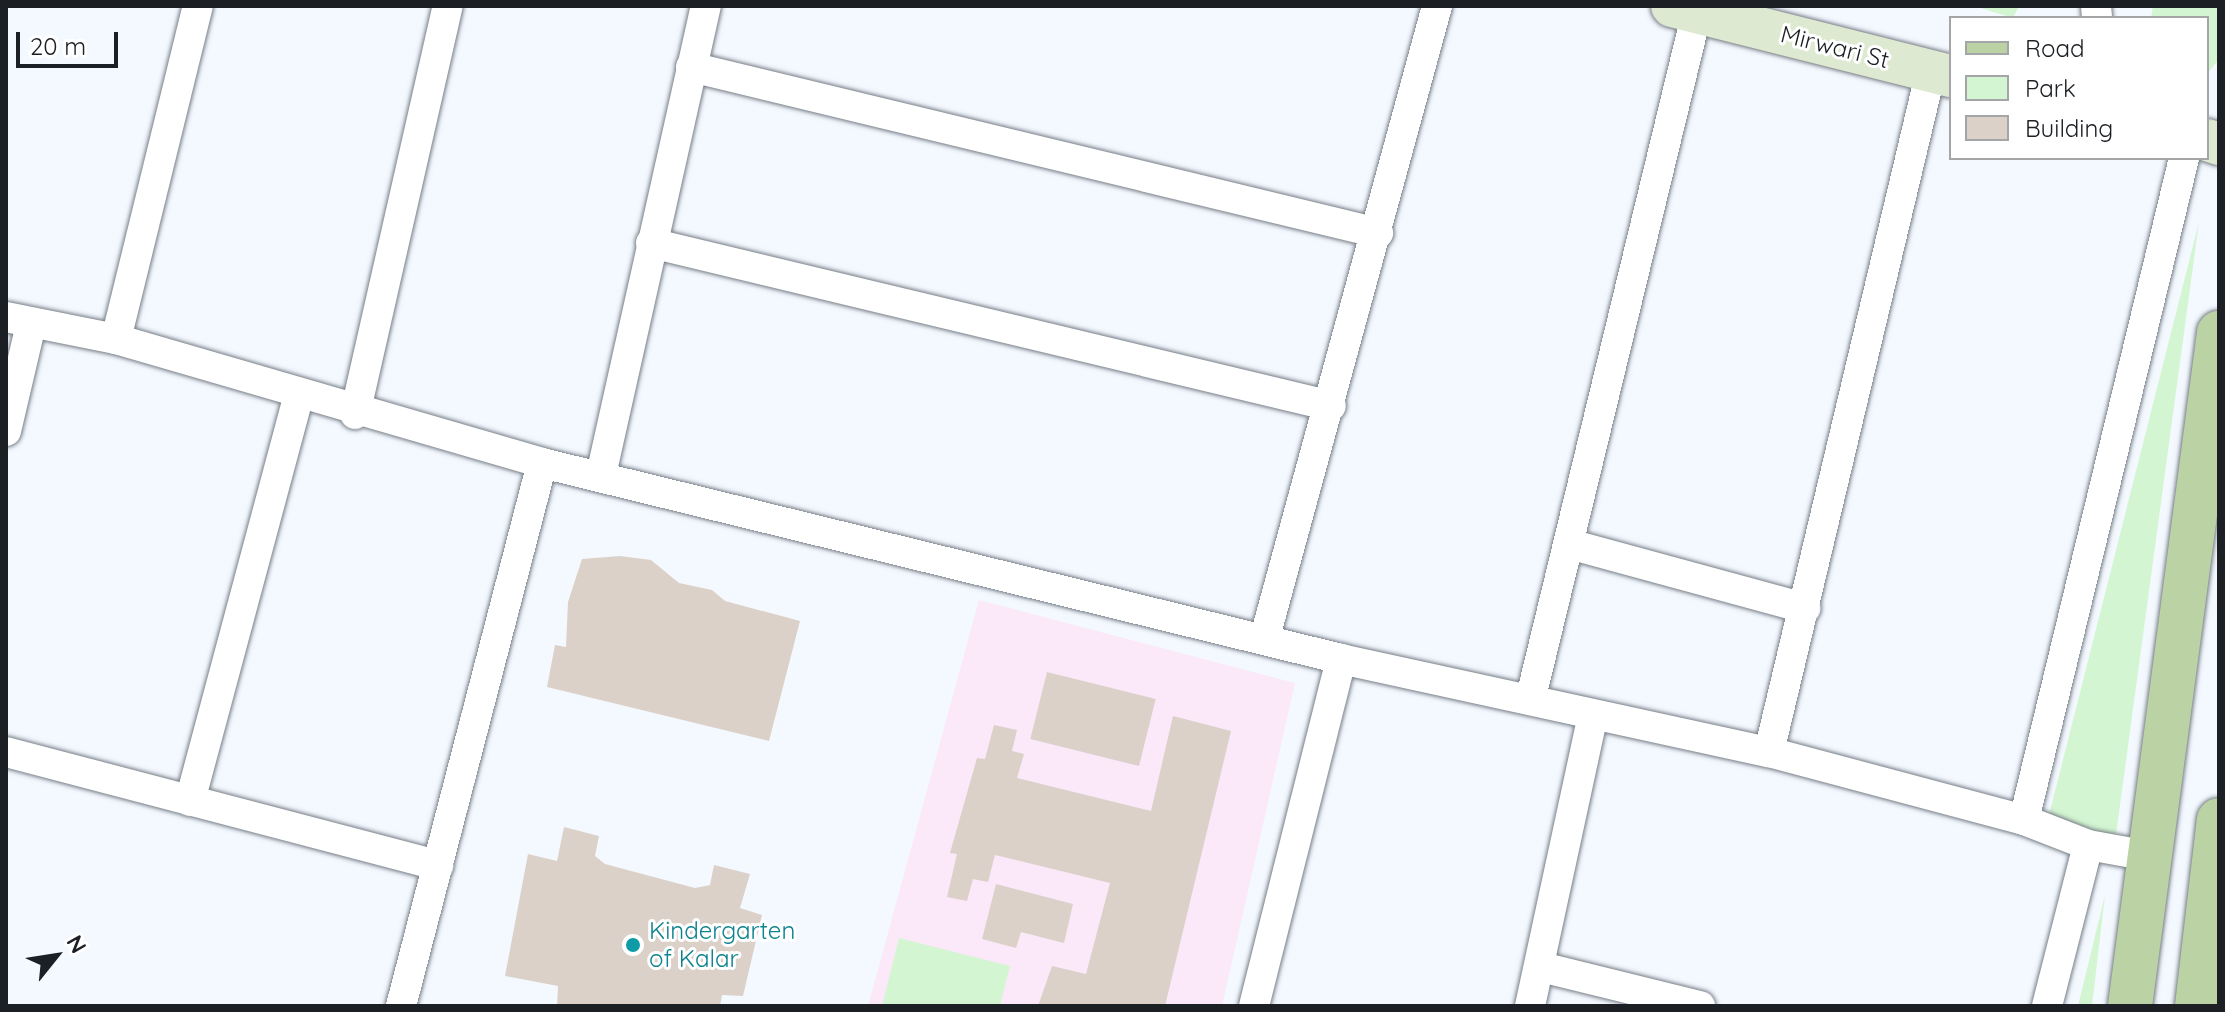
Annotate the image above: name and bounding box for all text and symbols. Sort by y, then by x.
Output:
scale bar [20,16,122,66]
legend [1949,16,2209,160]
street label: Mirwari St [1778,20,1892,74]
text: 20 m [30,31,86,61]
text: Road [2025,33,2085,63]
text: Park [2025,73,2076,103]
text: Building [2025,113,2113,143]
north arrow [16,916,96,996]
place label: Kindergarten of Kalar [649,917,795,973]
text: N [61,930,93,958]
marker: Kindergarten of Kalar [624,936,642,954]

